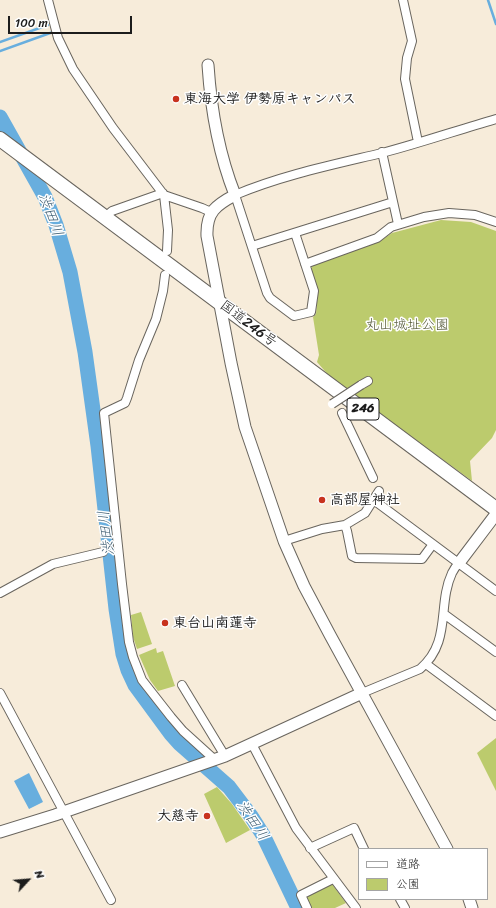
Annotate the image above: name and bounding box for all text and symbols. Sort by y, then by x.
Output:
scale bar [10,8,134,34]
text: 100 m [15,12,48,34]
place label: 東海大学 伊勢原キャンパス [184,91,356,107]
marker: 東海大学 伊勢原キャンパス [171,94,181,104]
water label: 渋田川 [34,191,66,239]
street label: 国道246号 [216,297,280,351]
park label: 丸山城址公園 [365,317,449,333]
road number: 246 [347,398,379,420]
place label: 高部屋神社 [330,492,400,508]
marker: 高部屋神社 [317,495,327,505]
water label: 渋田川 [95,510,119,556]
place label: 東台山南蓮寺 [173,615,257,631]
marker: 東台山南蓮寺 [160,618,170,628]
water label: 渋田川 [232,797,272,845]
place label: 大慈寺 [157,808,199,824]
marker: 大慈寺 [202,811,212,821]
legend [358,848,488,900]
text: 道路 [396,853,420,875]
north arrow [8,860,48,900]
text: N [29,867,49,882]
text: 公園 [396,873,420,895]

